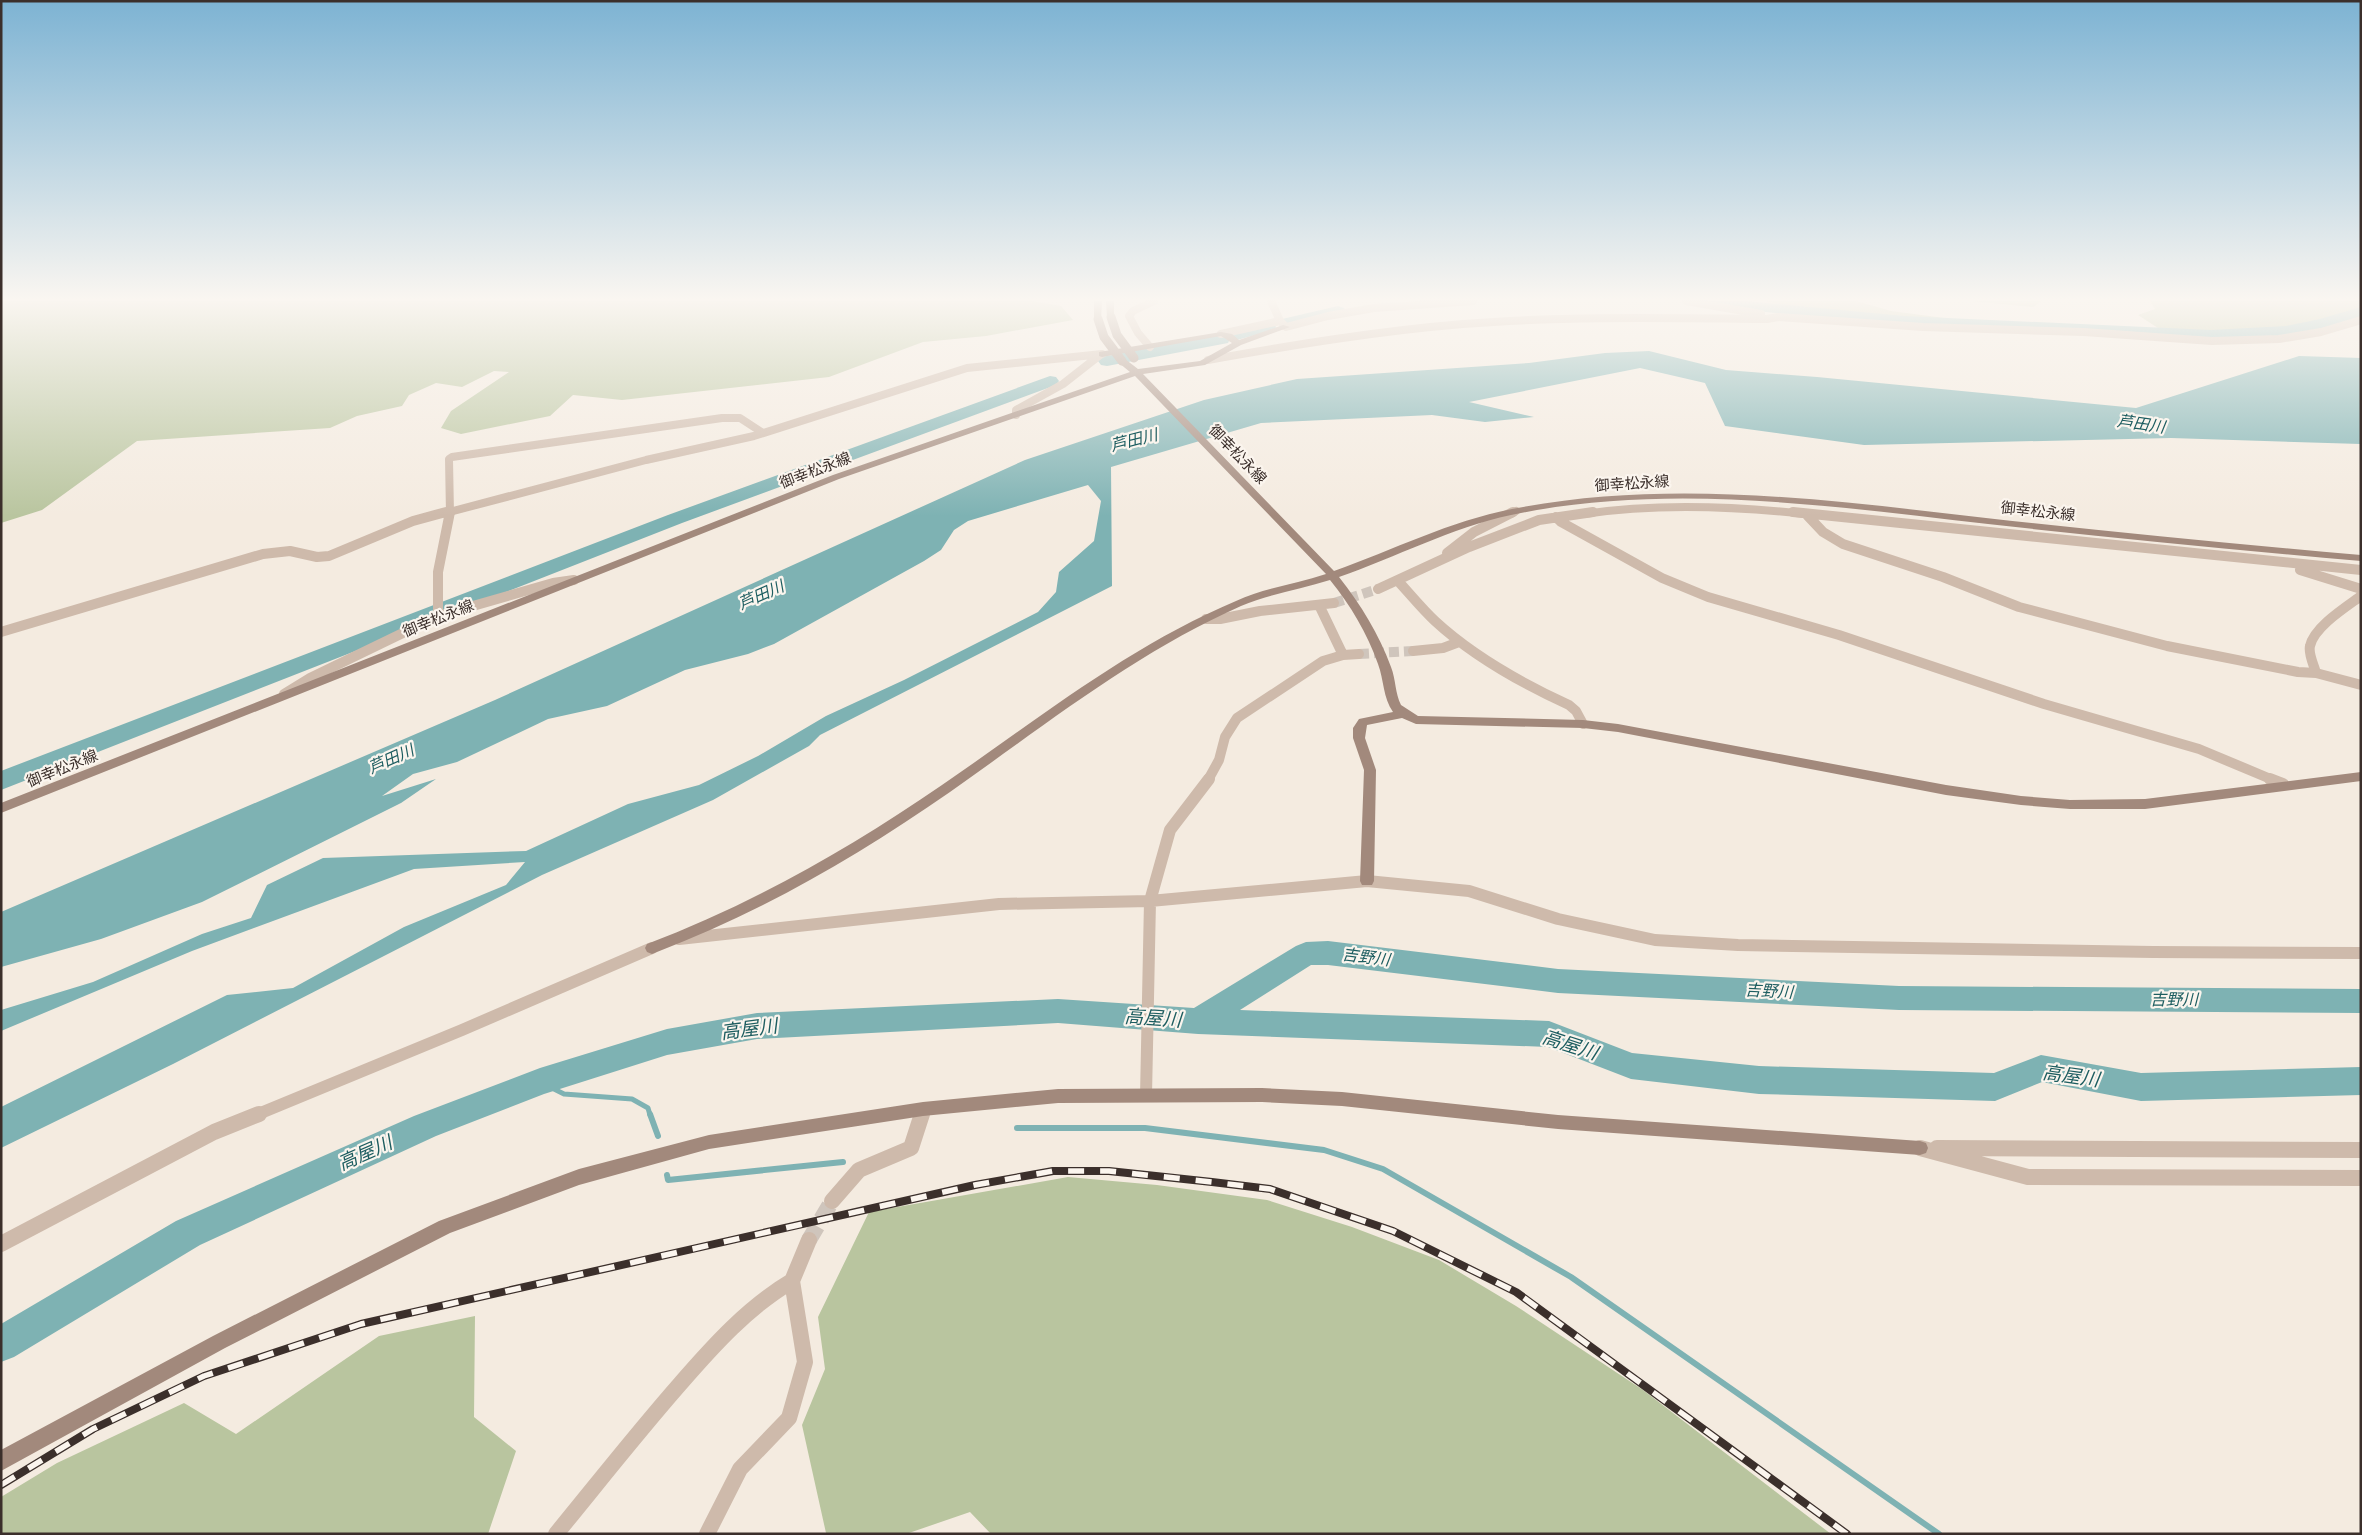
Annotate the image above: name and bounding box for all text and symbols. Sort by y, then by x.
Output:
water label: 芦田川 [2116,409,2168,439]
street label: 御幸松永線 [1204,420,1272,488]
water label: 芦田川 [1108,423,1162,457]
street label: 御幸松永線 [776,447,854,493]
street label: 御幸松永線 [1594,470,1670,496]
street label: 御幸松永線 [2000,497,2076,525]
water label: 芦田川 [734,574,789,615]
street label: 御幸松永線 [399,594,477,642]
water label: 芦田川 [364,738,419,779]
street label: 御幸松永線 [23,744,101,792]
water label: 吉野川 [1341,943,1393,972]
water label: 吉野川 [1744,978,1796,1004]
water label: 吉野川 [2150,988,2200,1011]
water label: 高屋川 [1124,1003,1184,1034]
water label: 高屋川 [719,1012,781,1046]
water label: 高屋川 [1539,1023,1603,1067]
water label: 高屋川 [2041,1059,2103,1094]
water label: 高屋川 [333,1128,398,1177]

